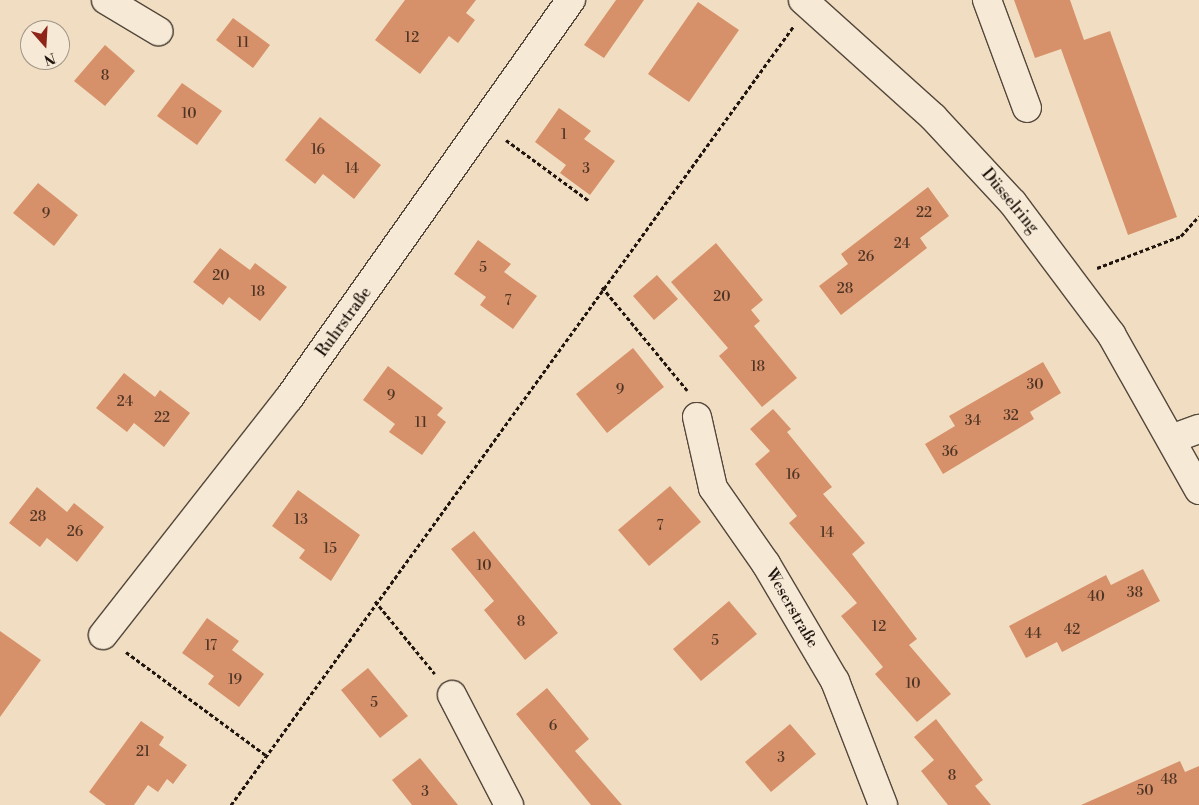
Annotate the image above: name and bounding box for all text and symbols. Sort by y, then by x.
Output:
north arrow [20,20,70,70]
house number: 12 [405,30,419,46]
house number: 11 [237,35,249,51]
text: N [41,48,58,69]
house number: 8 [101,68,109,84]
house number: 10 [182,106,196,122]
house number: 1 [561,127,567,143]
house number: 16 [311,142,325,158]
house number: 14 [345,161,359,177]
house number: 3 [582,161,590,177]
street label: Düsselring [977,165,1043,237]
house number: 22 [916,205,932,221]
house number: 9 [42,206,50,222]
house number: 24 [894,236,910,252]
house number: 26 [858,249,874,265]
house number: 5 [479,260,487,276]
house number: 20 [212,268,230,284]
house number: 28 [837,281,853,297]
street label: Ruhrstraße [312,283,376,361]
house number: 18 [251,284,265,300]
house number: 20 [713,289,731,305]
house number: 7 [504,293,512,309]
house number: 18 [751,359,765,375]
house number: 30 [1026,377,1044,393]
house number: 9 [616,382,624,398]
house number: 9 [387,388,395,404]
house number: 24 [117,394,133,410]
house number: 32 [1003,408,1019,424]
house number: 22 [154,410,170,426]
house number: 34 [965,413,981,429]
house number: 11 [415,415,427,431]
house number: 36 [942,444,958,460]
house number: 16 [786,467,800,483]
house number: 28 [30,509,46,525]
house number: 13 [294,512,308,528]
house number: 7 [656,518,664,534]
house number: 26 [67,524,83,540]
house number: 14 [820,525,834,541]
house number: 15 [323,541,337,557]
house number: 10 [477,558,491,574]
street label: Weserstraße [762,565,822,651]
house number: 38 [1127,585,1143,601]
house number: 40 [1087,589,1105,605]
house number: 8 [517,614,525,630]
house number: 12 [872,619,886,635]
house number: 42 [1064,622,1080,638]
house number: 44 [1025,626,1041,642]
house number: 5 [711,633,719,649]
house number: 17 [205,638,217,654]
house number: 19 [228,672,242,688]
house number: 10 [906,676,920,692]
house number: 5 [370,695,378,711]
house number: 6 [549,718,557,734]
house number: 21 [136,744,150,760]
house number: 3 [777,750,785,766]
house number: 8 [948,768,956,784]
house number: 48 [1161,772,1177,788]
house number: 50 [1137,783,1153,799]
house number: 3 [421,784,429,800]

